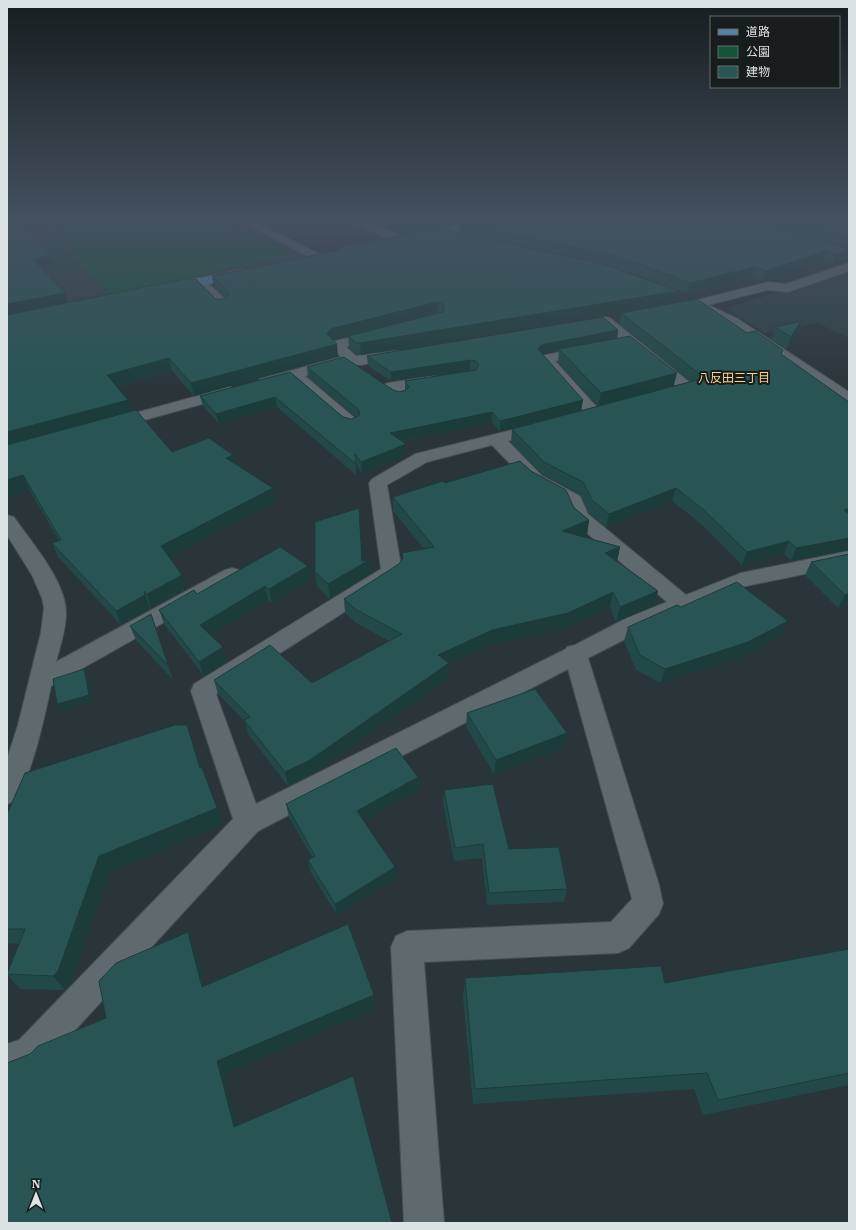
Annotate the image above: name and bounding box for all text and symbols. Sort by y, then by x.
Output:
legend [710,16,840,88]
text: 道路 [746,24,770,39]
text: 公園 [746,44,770,59]
text: 建物 [746,64,770,79]
district label: 八反田三丁目 [698,370,770,385]
north arrow [16,1174,56,1214]
text: N [32,1177,41,1191]

